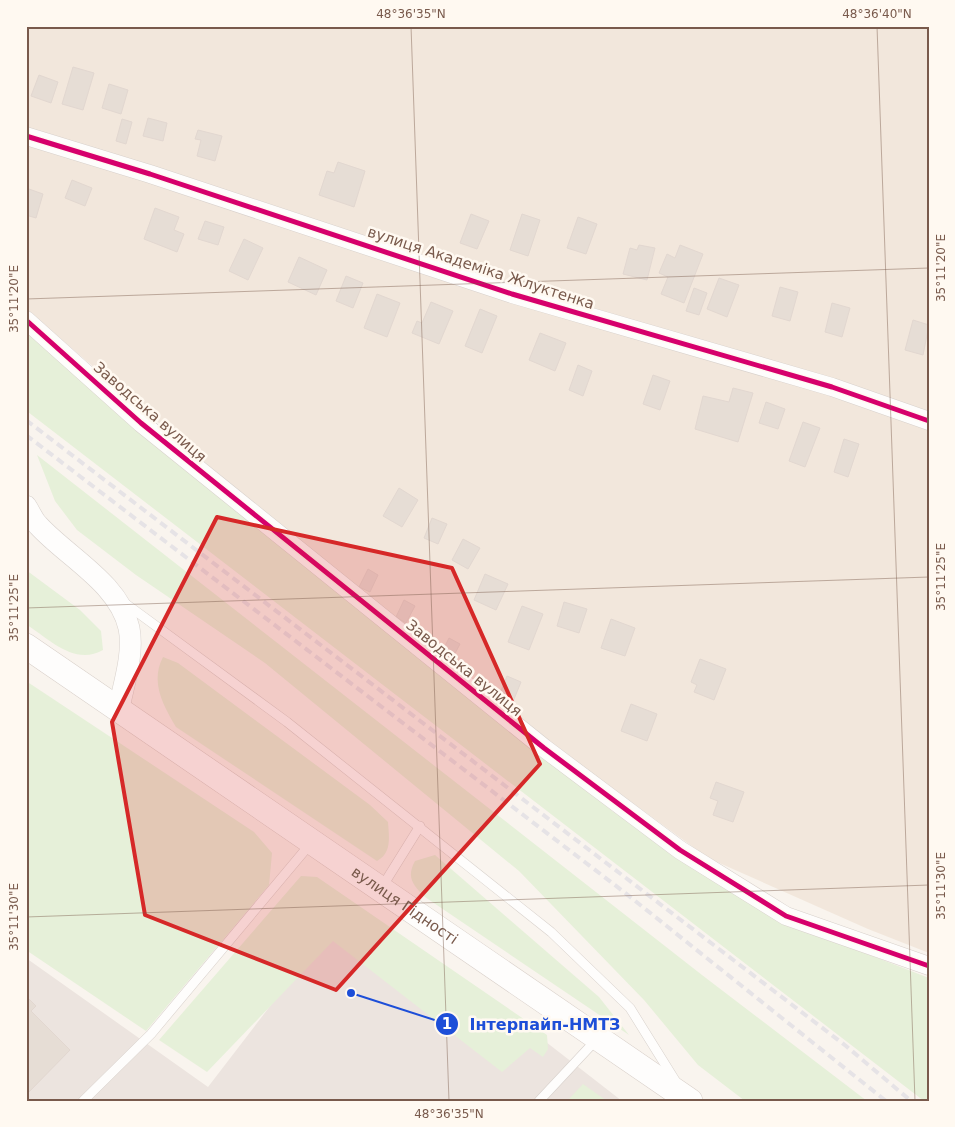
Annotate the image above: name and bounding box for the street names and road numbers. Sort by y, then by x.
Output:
street label: вулиця Академіка Жлуктенка [365,223,597,313]
street label: Заводська вулиця [90,358,210,466]
street label: Заводська вулиця [403,616,525,720]
street label: вулиця Гідності [348,863,461,948]

